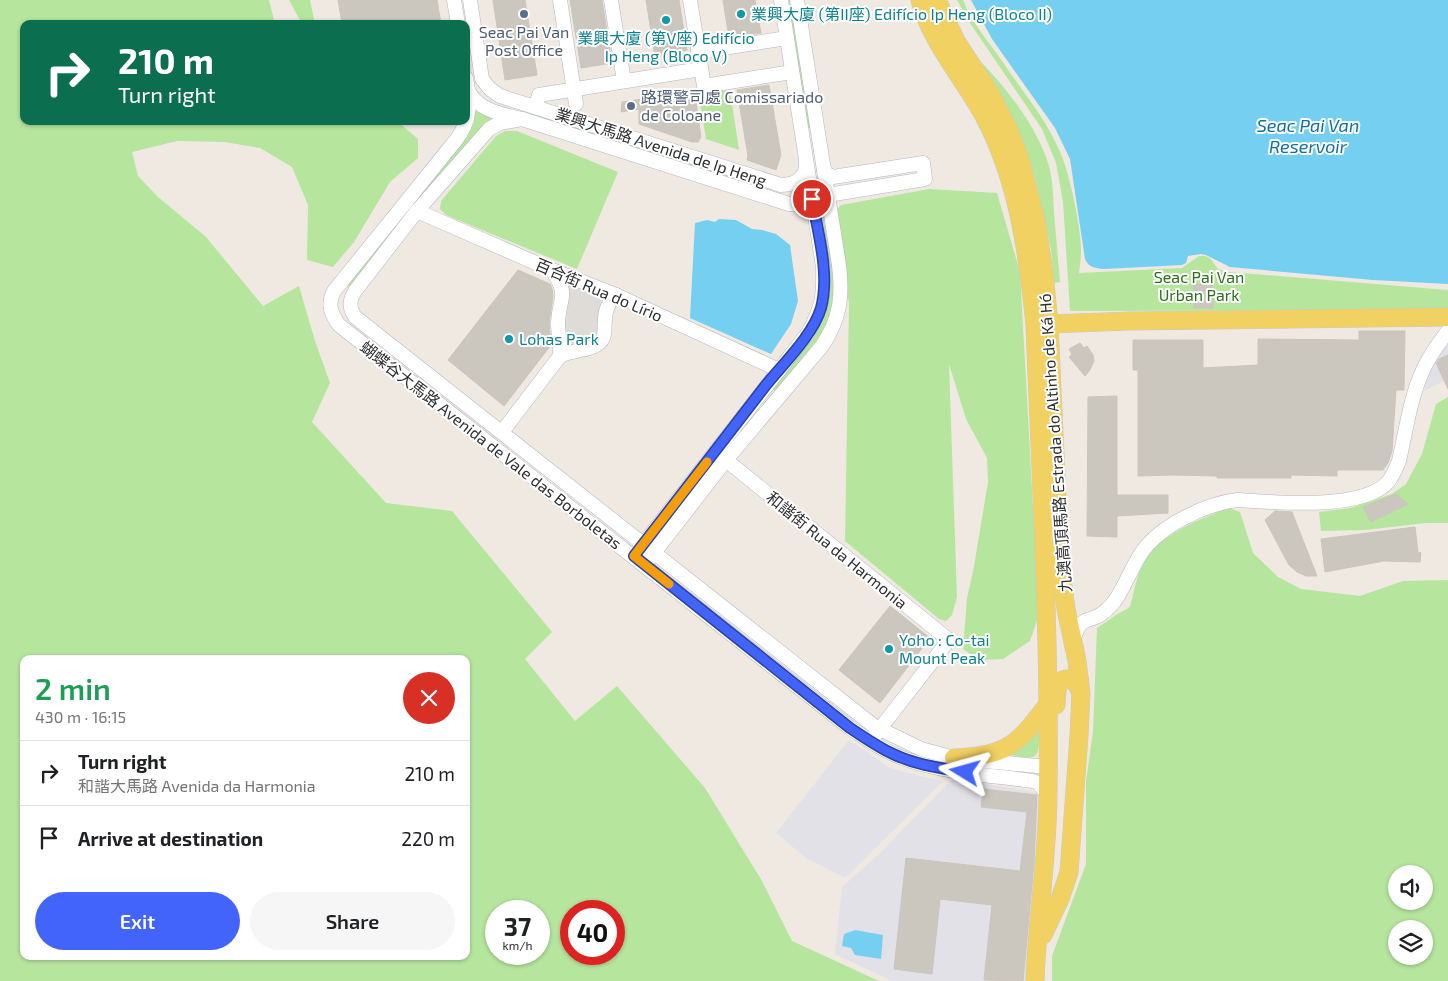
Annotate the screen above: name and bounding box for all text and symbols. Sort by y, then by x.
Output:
place label: 業興大廈 (第II座) Edifício Ip Heng (Bloco II) [751,4,1052,23]
marker: Seac Pai Van Post Office [518,8,530,20]
marker: 業興大廈 (第II座) Edifício Ip Heng (Bloco II) [735,8,747,20]
marker: 業興大廈 (第V座) Edifício Ip Heng (Bloco V) [660,14,672,26]
place label: Seac Pai Van Post Office [479,22,569,59]
place label: 業興大廈 (第V座) Edifício Ip Heng (Bloco V) [577,28,755,65]
text: 210 m [118,39,214,81]
icon: right [35,40,100,105]
text: Turn right [118,81,216,107]
place label: 路環警司處 Comissariado de Coloane [641,87,823,124]
marker: 路環警司處 Comissariado de Coloane [625,100,637,112]
street label: 業興大馬路 Avenida de Ip Heng [553,103,769,190]
water label: Seac Pai Van Reservoir [1257,114,1359,157]
pin [791,178,833,220]
icon: arrive [798,185,826,213]
street label: 百合街 Rua do Lírio [533,254,666,325]
park label: Seac Pai Van Urban Park [1154,267,1244,304]
street label: 九澳高頂馬路 Estrada do Altinho de Ká Hó [1035,293,1074,593]
place label: Lohas Park [519,329,599,348]
marker: Lohas Park [503,333,515,345]
street label: 蝴蝶谷大馬路 Avenida de Vale das Borboletas [357,337,626,553]
street label: 和諧街 Rua da Harmonia [763,487,911,612]
place label: Yoho : Co-tai Mount Peak [899,630,990,667]
marker: Yoho : Co-tai Mount Peak [883,643,895,655]
text: 2 min [35,670,111,706]
button: close [403,672,455,724]
text: 430 m · 16:15 [35,707,126,726]
position arrow [938,745,990,797]
text: Turn right [78,750,166,773]
icon: right [35,759,63,787]
text: 210 m [404,762,455,785]
text: 和諧大馬路 Avenida da Harmonia [78,776,316,795]
icon: arrive [35,824,63,852]
text: Arrive at destination [78,827,263,850]
text: 220 m [401,827,455,850]
map controls [1388,865,1433,965]
button: sound [1388,865,1433,910]
button: Exit [35,892,240,950]
button: Share [250,892,455,950]
speed limit sign: 40 [560,900,625,965]
text: 37 [504,911,531,941]
button: layers [1388,920,1433,965]
text: km/h [503,938,532,952]

